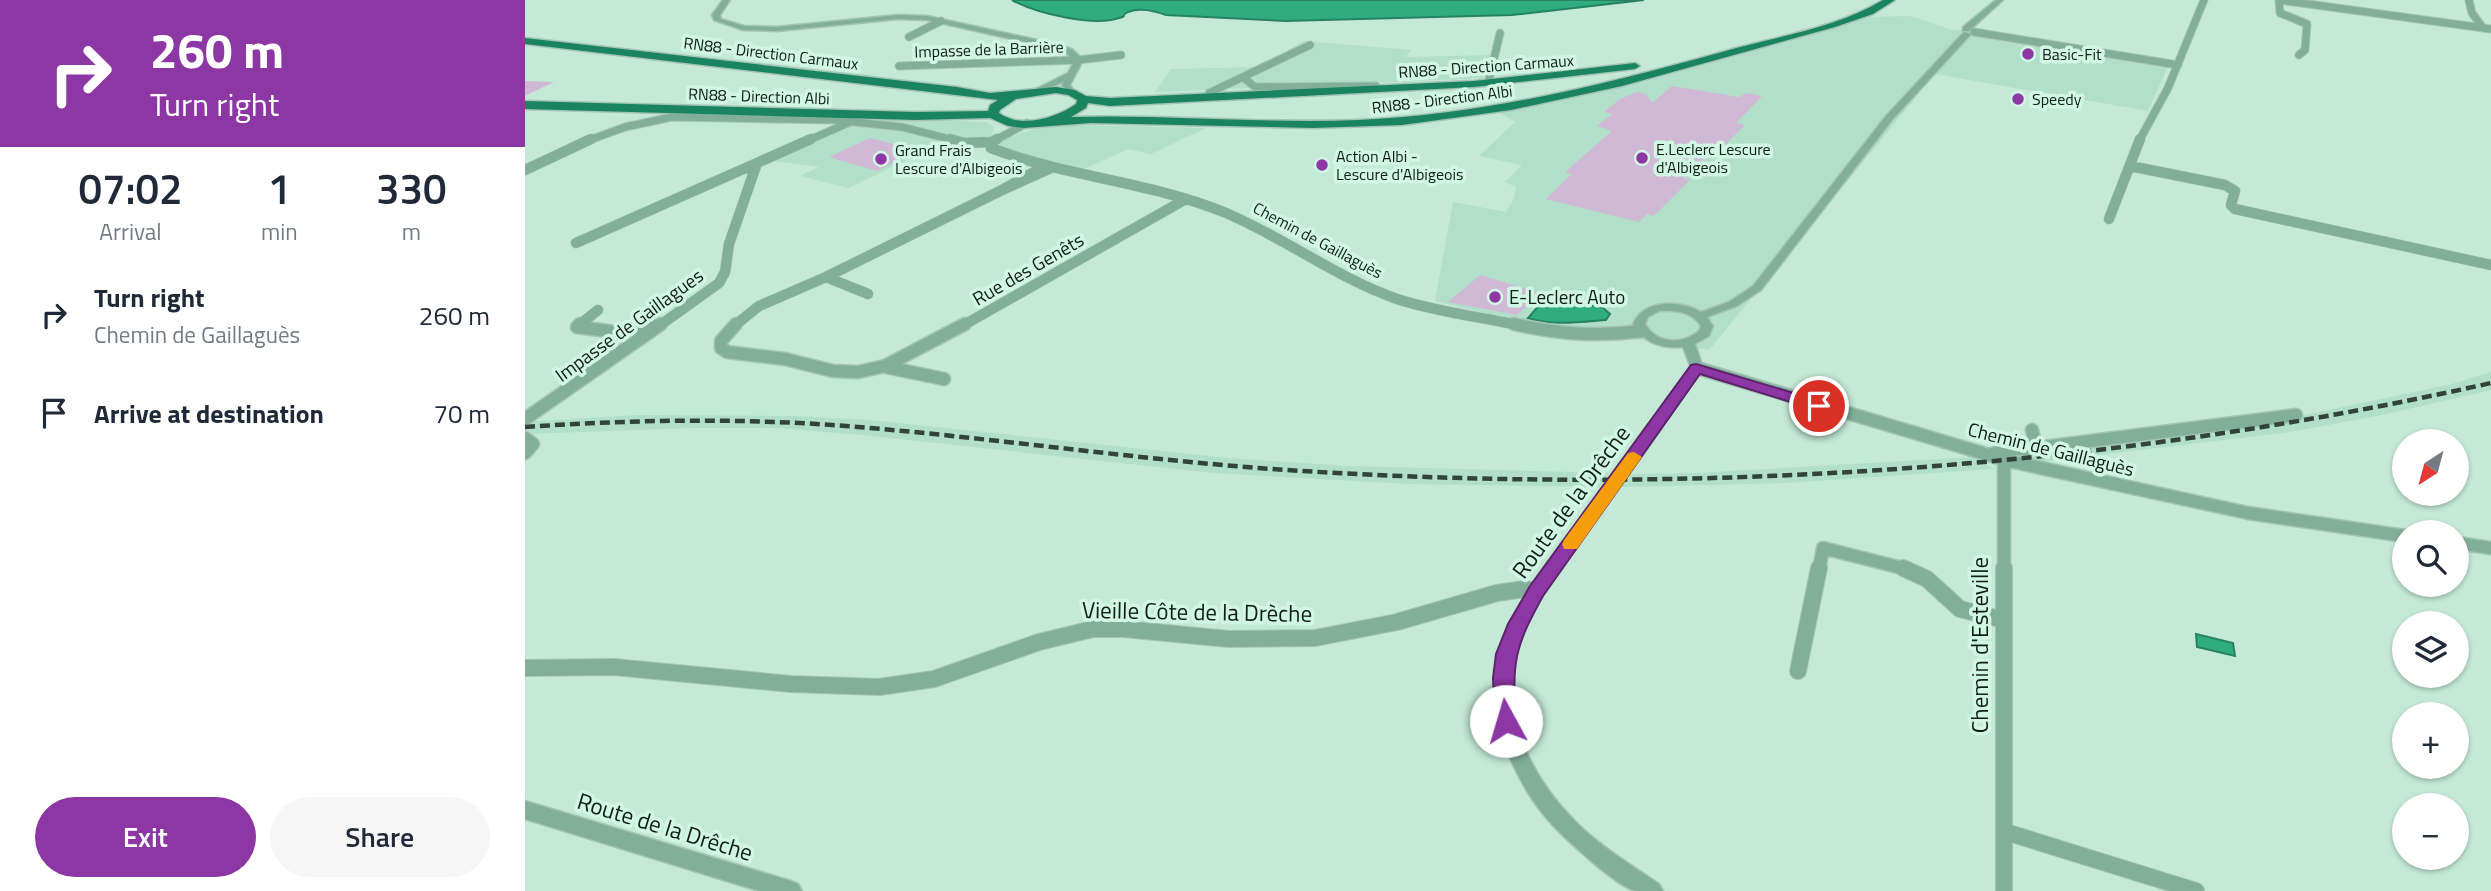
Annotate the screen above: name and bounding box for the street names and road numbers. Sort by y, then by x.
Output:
street label: RN88 - Direction Carmaux [682,30,860,76]
street label: Impasse de la Barrière [914,34,1064,64]
street label: RN88 - Direction Carmaux [1397,48,1575,84]
street label: RN88 - Direction Albi [1370,78,1514,120]
street label: RN88 - Direction Albi [688,82,830,110]
street label: Chemin de Gaillaguès [1249,196,1387,284]
street label: Rue des Genêts [966,225,1089,312]
street label: Impasse de Gaillagues [548,261,709,388]
street label: Chemin de Gaillaguès [1965,414,2137,483]
street label: Route de la Drêche [1503,418,1638,586]
street label: Chemin d'Esteville [1962,557,1997,733]
street label: Vieille Côte de la Drèche [1082,592,1312,631]
street label: Route de la Drêche [573,783,757,870]

